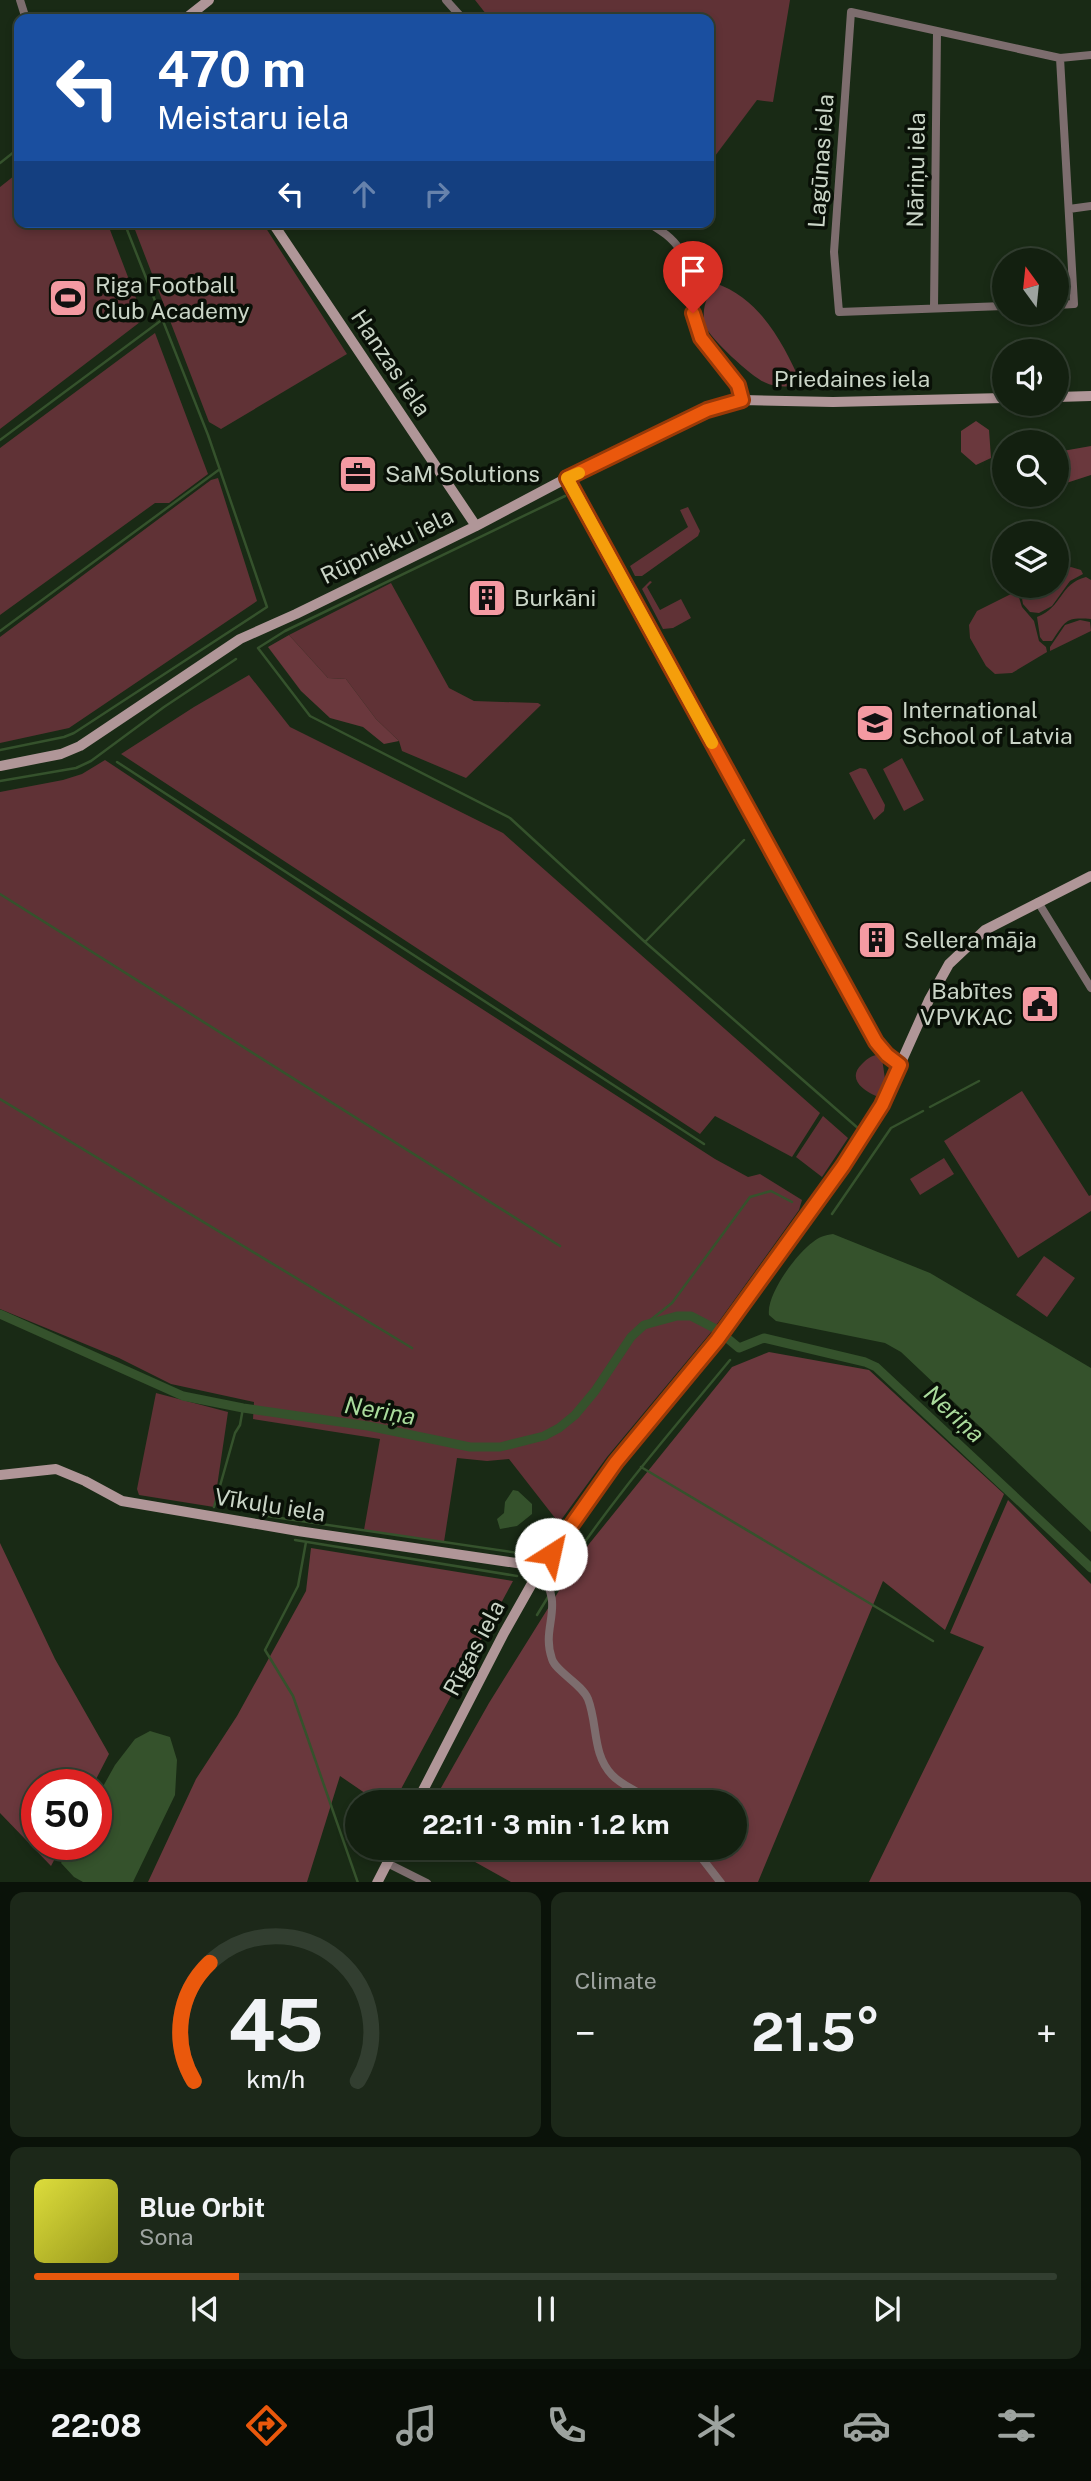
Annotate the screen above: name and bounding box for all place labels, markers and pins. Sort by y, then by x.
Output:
pin [663,241,723,313]
place label: Riga Football Club Academy [95,271,250,324]
sports icon: Riga Football Club Academy [47,277,89,319]
office icon: SaM Solutions [337,453,379,495]
place label: SaM Solutions [385,460,540,487]
building icon: Burkāni [466,577,508,619]
place label: Burkāni [514,584,596,611]
place label: International School of Latvia [902,696,1073,749]
school or university icon: International School of Latvia [854,702,896,744]
building icon: Sellera māja [856,919,898,961]
place label: Sellera māja [904,926,1037,953]
place label: Babītes VPVKAC [920,977,1013,1030]
public building icon: Babītes VPVKAC [1019,983,1061,1025]

